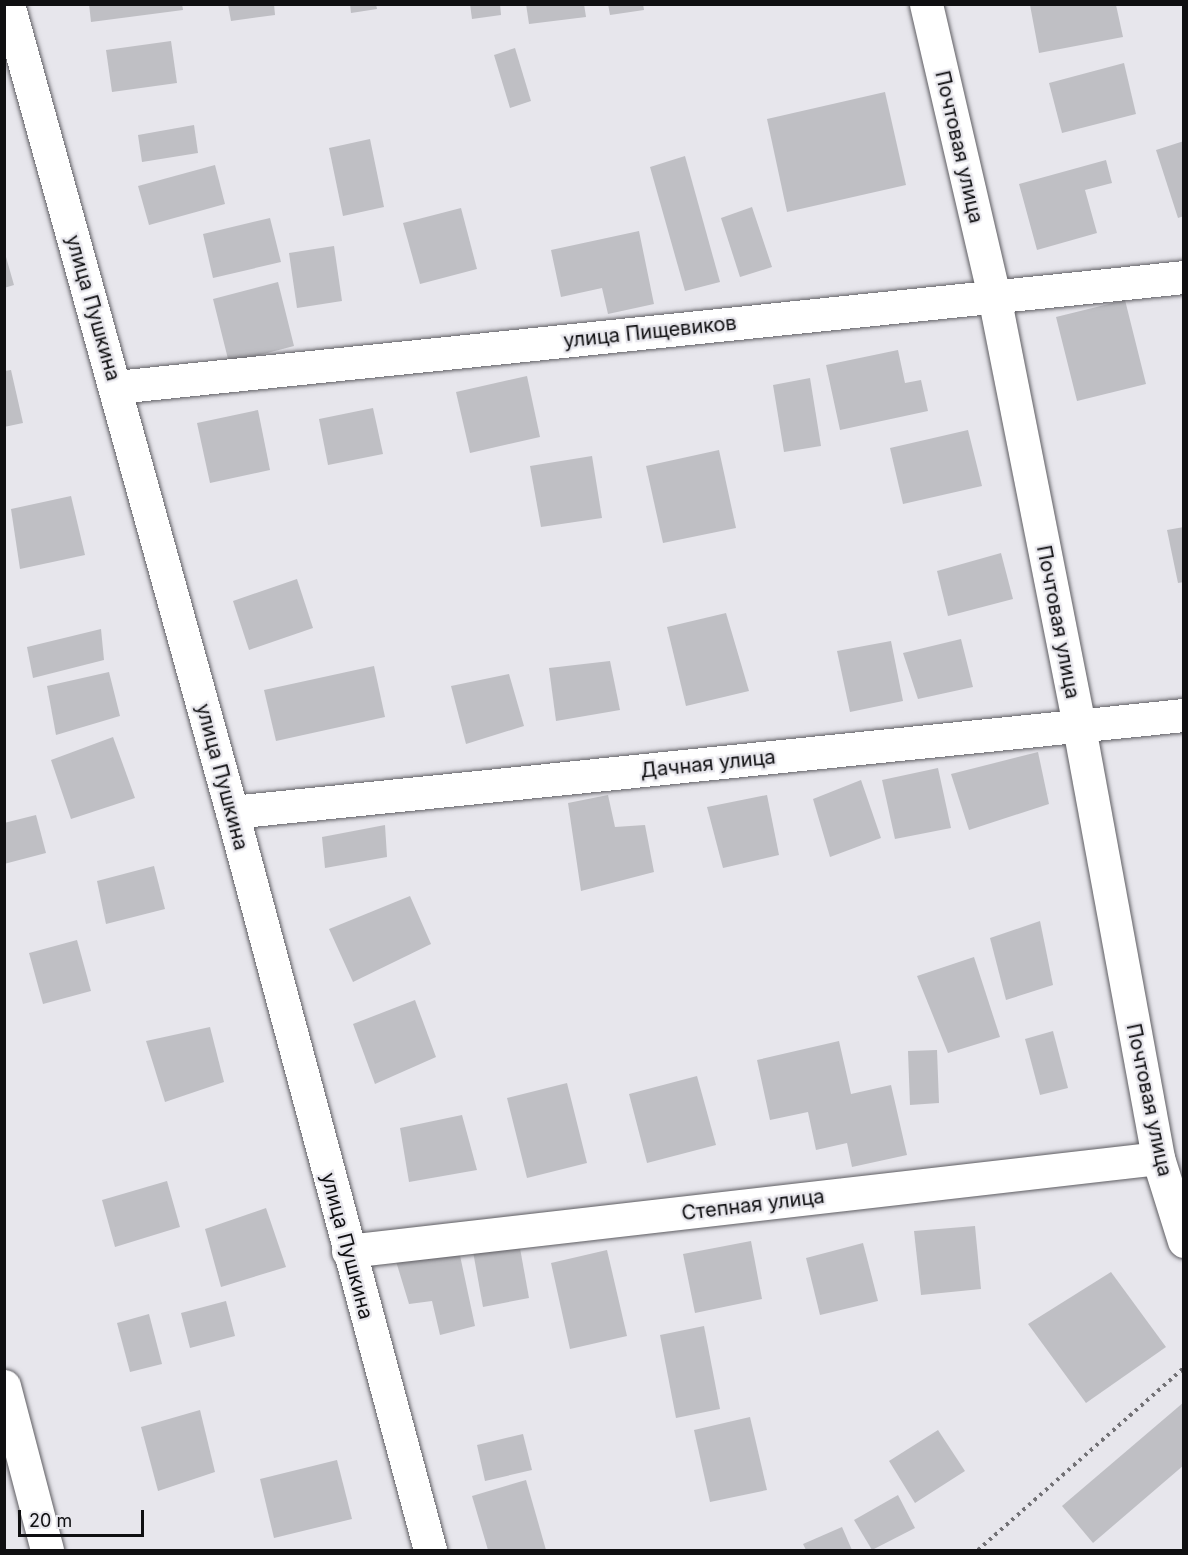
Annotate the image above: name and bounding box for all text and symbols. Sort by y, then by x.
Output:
street label: Почтовая улица [930,68,988,226]
street label: улица Пушкина [61,232,125,384]
street label: улица Пищевиков [562,311,738,353]
street label: Почтовая улица [1031,543,1085,701]
street label: улица Пушкина [191,701,253,853]
street label: Дачная улица [639,745,777,783]
street label: Почтовая улица [1121,1021,1177,1179]
street label: улица Пушкина [316,1170,378,1322]
street label: Степная улица [680,1184,826,1226]
scale bar [21,1498,147,1536]
text: 20 m [29,1510,72,1531]

